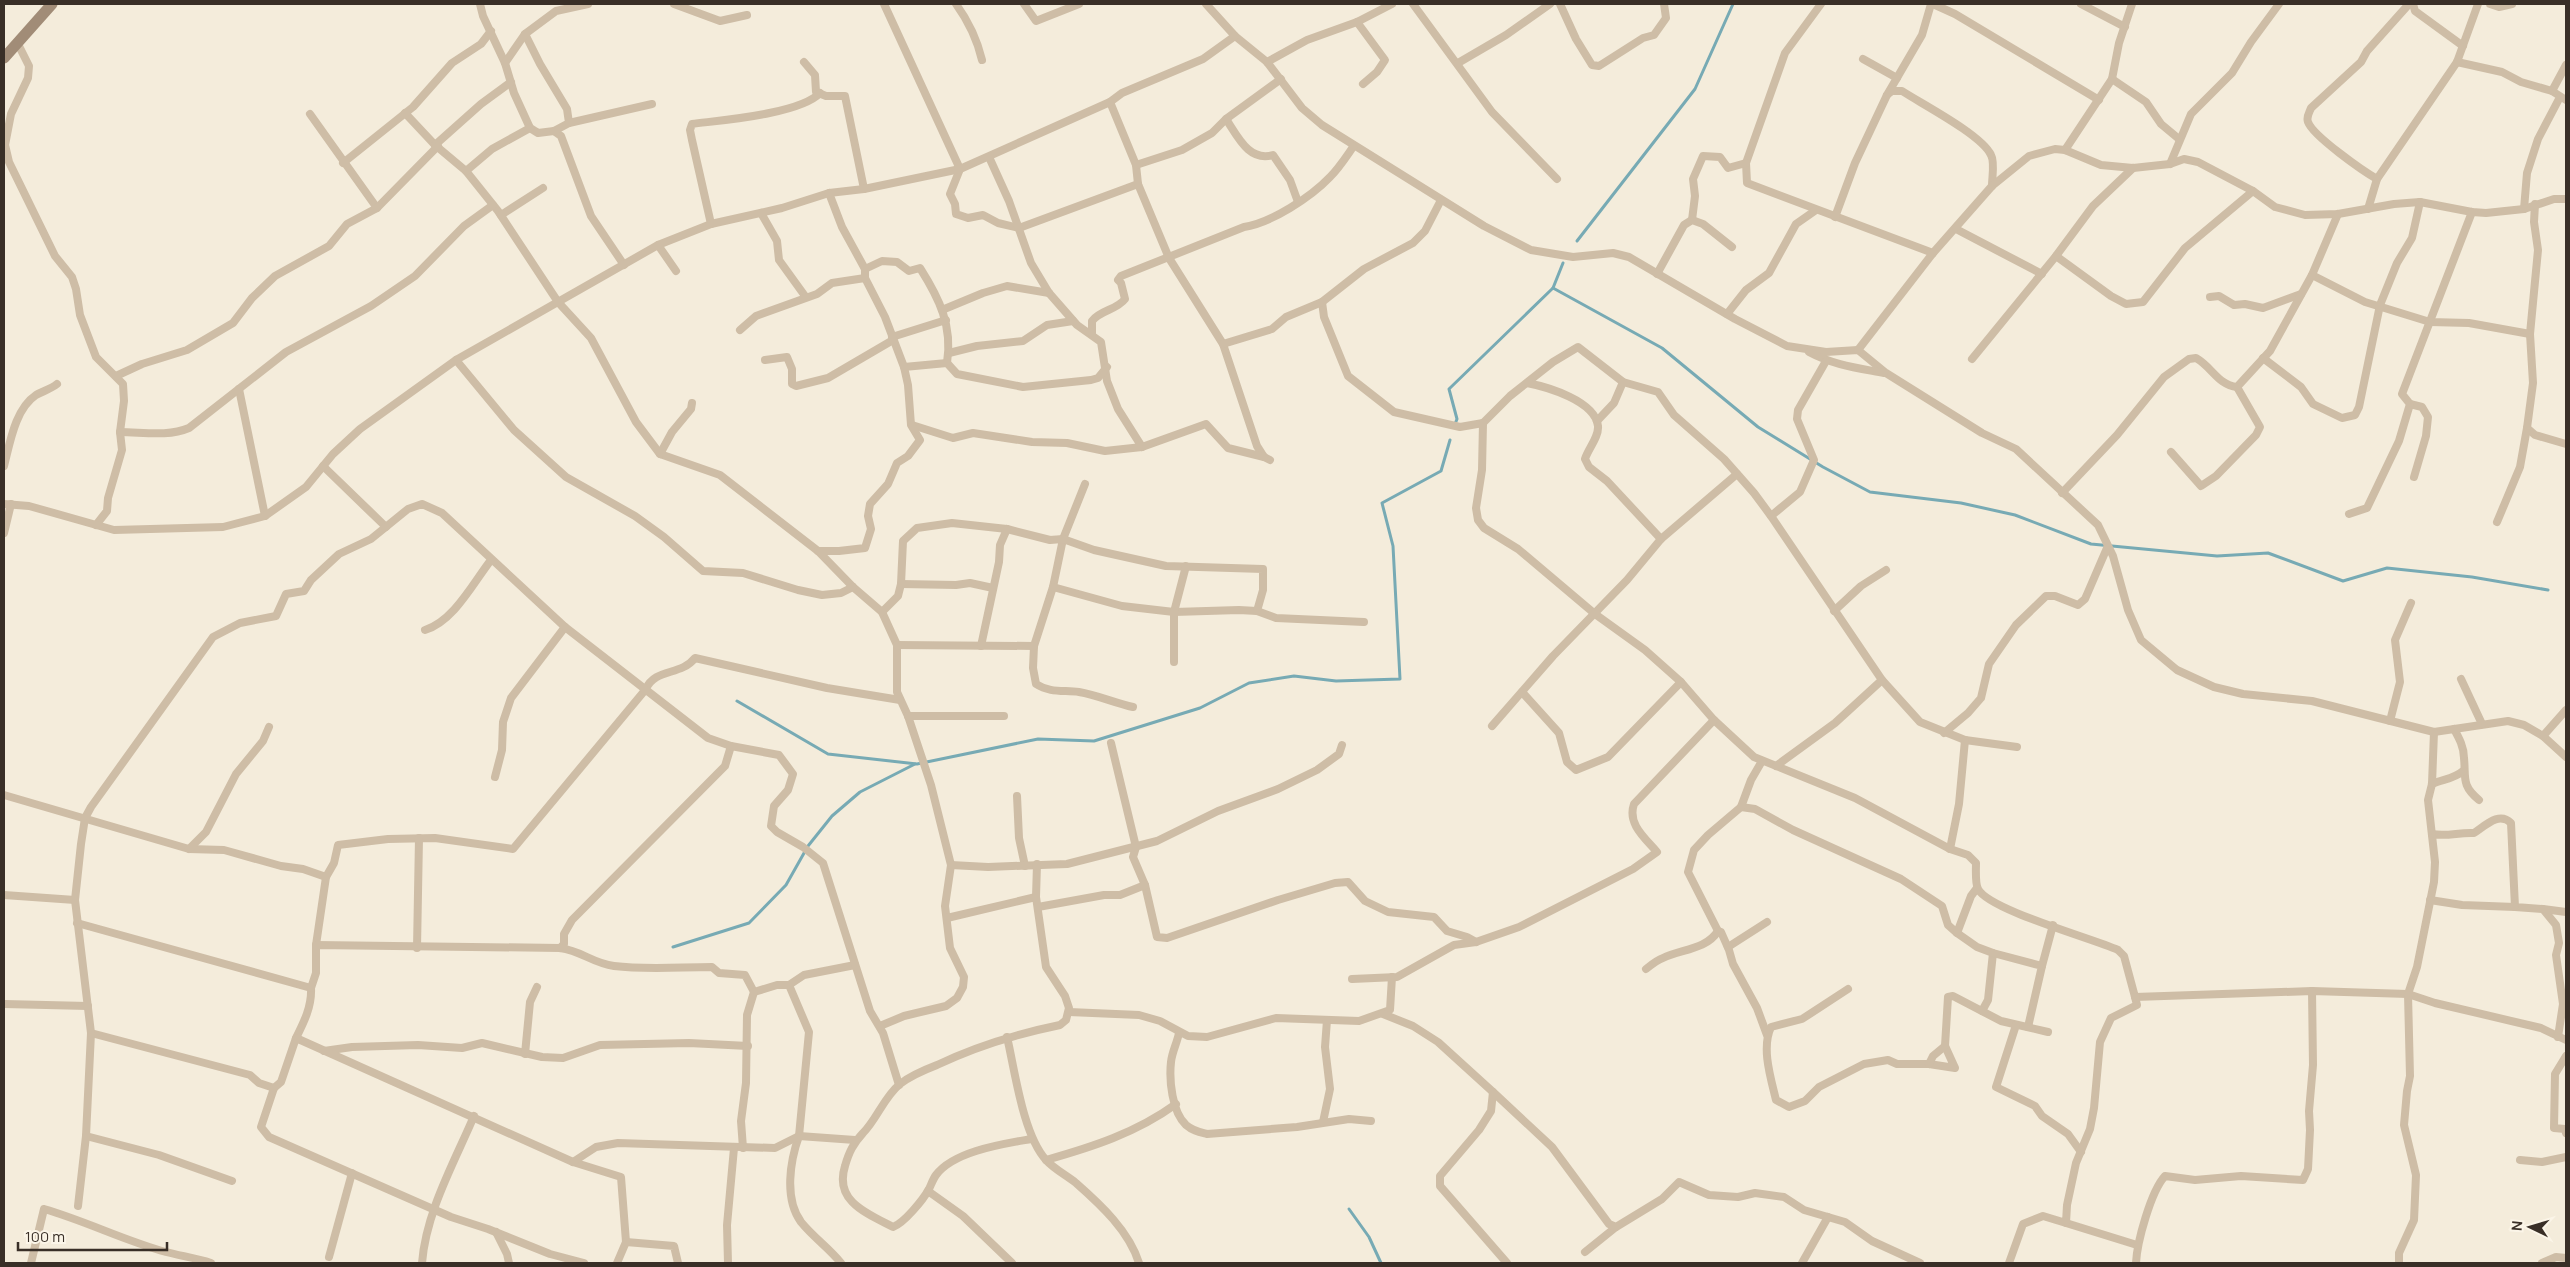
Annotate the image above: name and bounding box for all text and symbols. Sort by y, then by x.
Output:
north arrow [2505,1202,2555,1252]
scale bar [18,1220,166,1252]
text: N [2507,1220,2526,1232]
text: 100 m [25,1226,65,1247]

